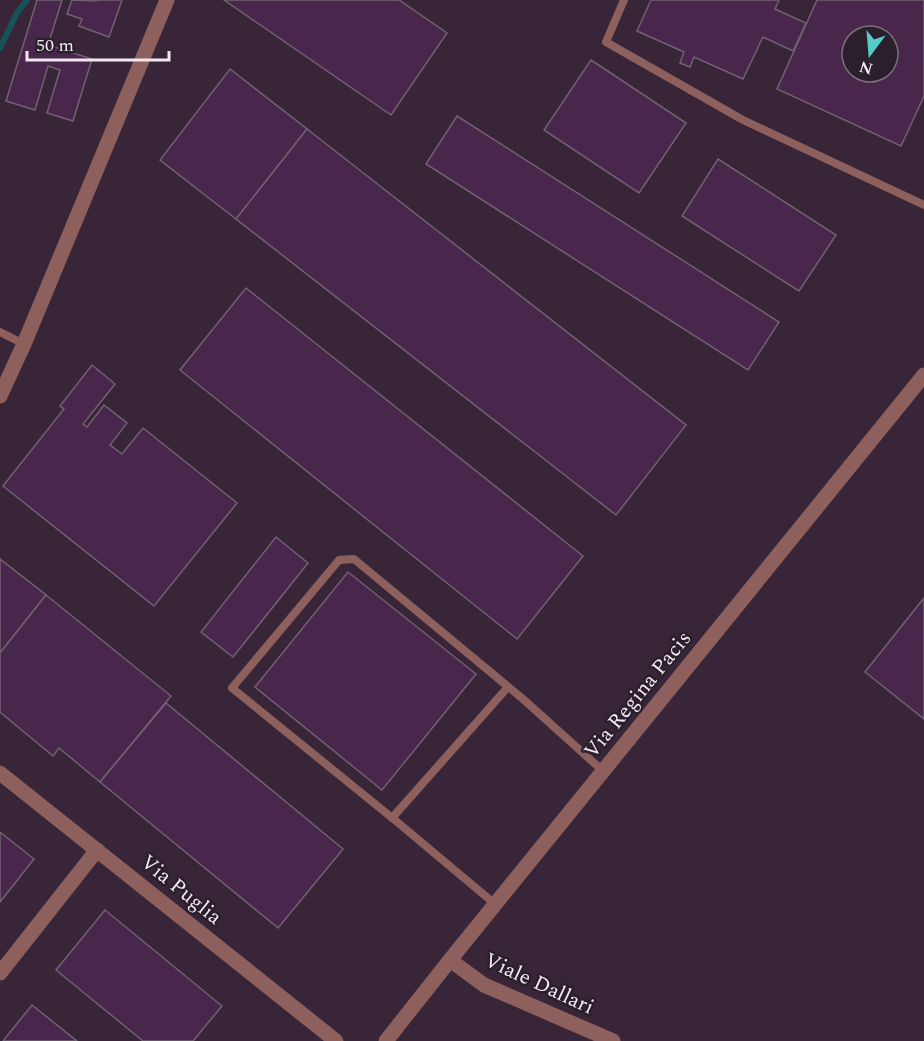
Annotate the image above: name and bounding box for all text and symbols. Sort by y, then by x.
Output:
scale bar [27,24,170,62]
north arrow [840,24,900,84]
text: 50 m [36,32,74,59]
text: N [857,54,876,81]
street label: Via Regina Pacis [576,624,700,766]
street label: Via Puglia [133,847,229,933]
street label: Viale Dallari [479,945,599,1023]

